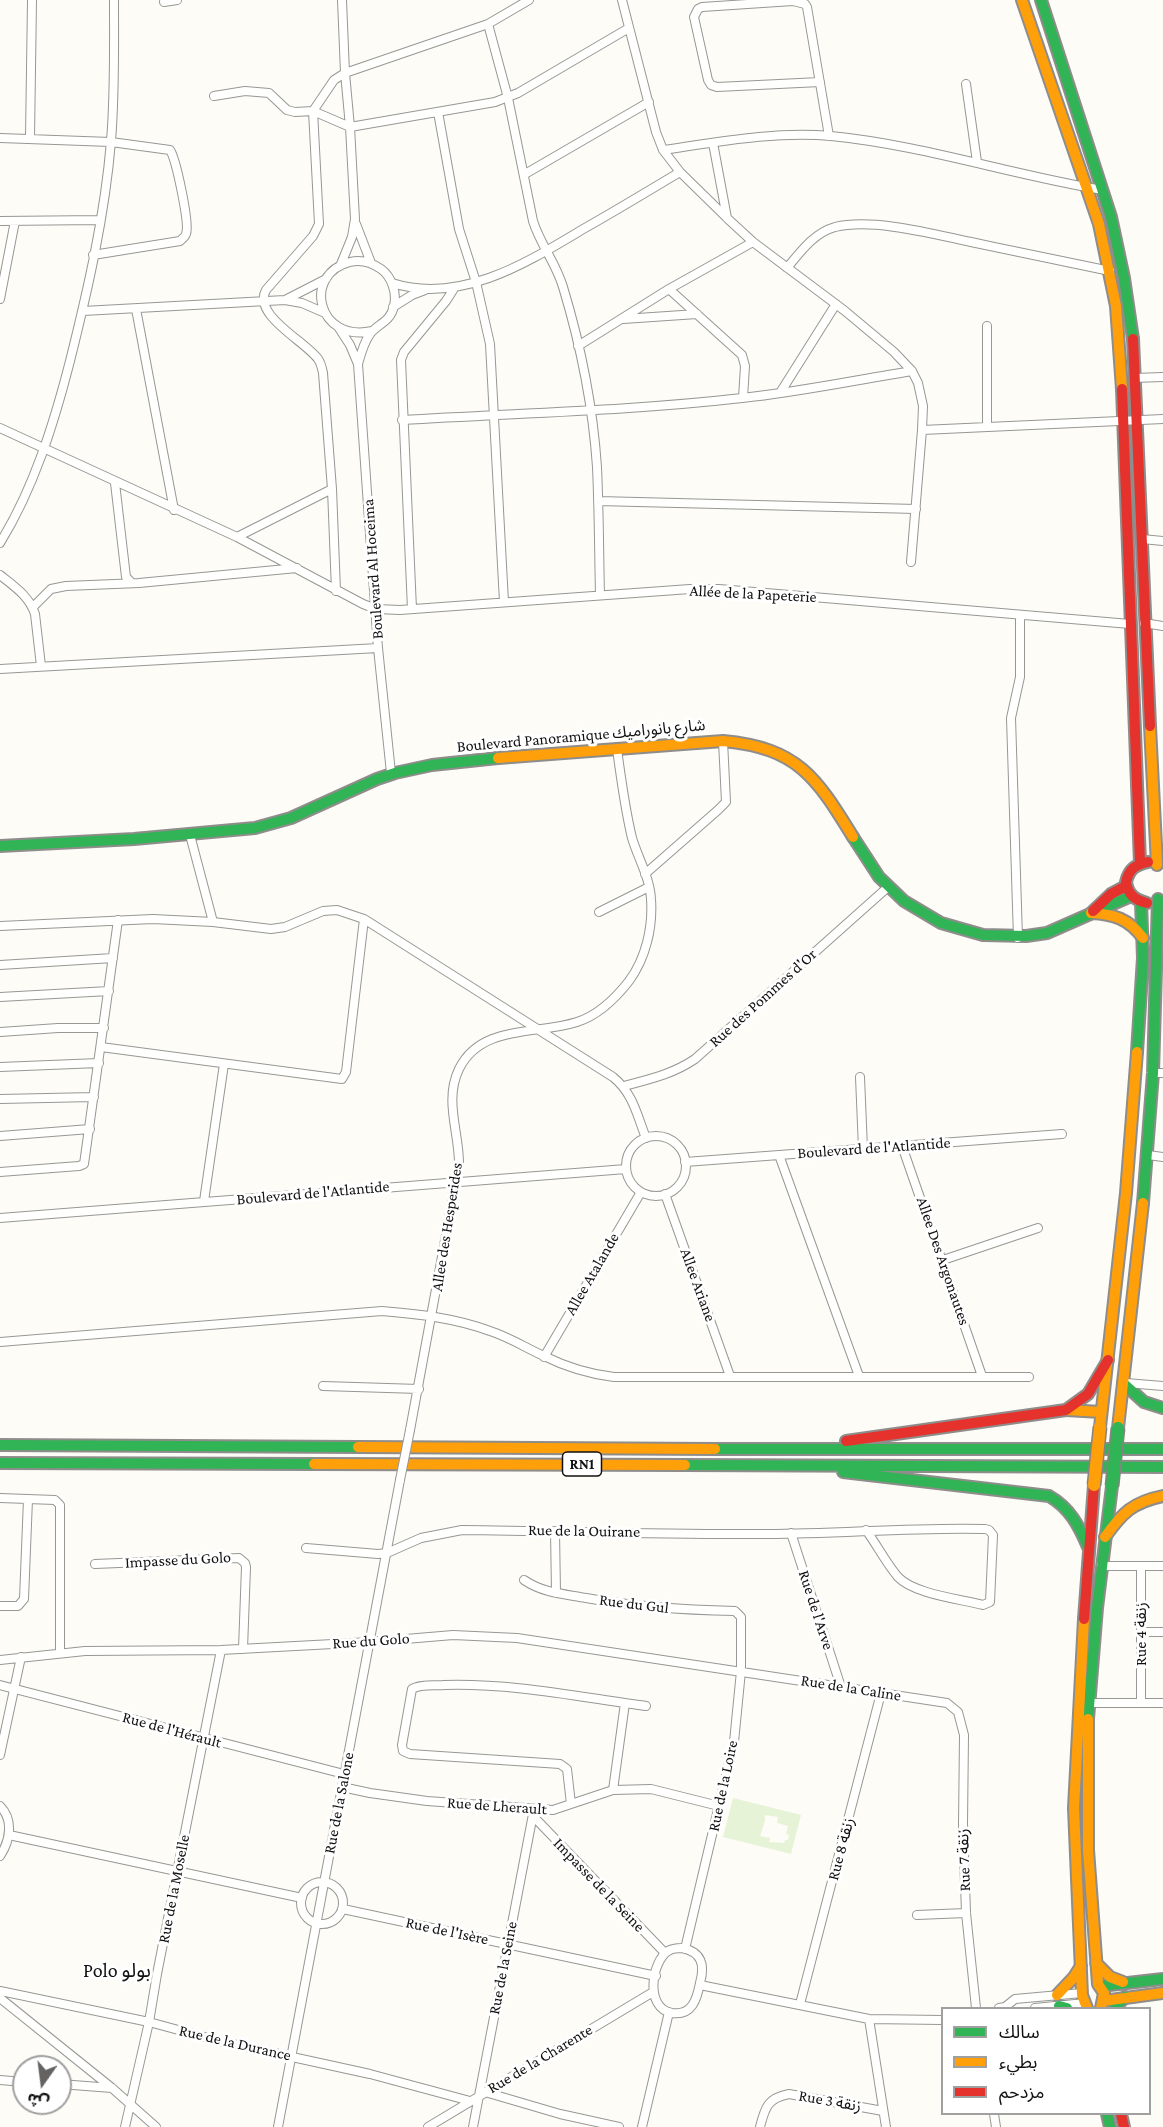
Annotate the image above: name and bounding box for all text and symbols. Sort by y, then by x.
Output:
street label: Boulevard Al Hoceima [359,498,387,640]
street label: Allée de la Papeterie [689,581,817,607]
street label: Boulevard Panoramique شارع بانوراميك [456,716,706,756]
street label: Rue des Pommes d'Or [705,945,821,1051]
street label: Boulevard de l'Atlantide [797,1133,951,1163]
street label: Allee des Hesperides [427,1161,467,1293]
street label: Boulevard de l'Atlantide [236,1177,390,1209]
street label: Allee Des Argonautes [912,1194,974,1328]
street label: Allee Atalande [561,1229,623,1319]
street label: Allee Ariane [676,1246,720,1324]
road number: RN1 [562,1452,602,1476]
street label: Rue de la Ouirane [528,1520,640,1542]
street label: Impasse du Golo [124,1548,232,1572]
street label: Rue de l'Arve [794,1568,838,1652]
street label: Rue du Gul [598,1590,670,1618]
street label: Rue 4 زنقة [1131,1602,1151,1666]
street label: Rue du Golo [332,1629,410,1653]
street label: Rue de la Caline [800,1671,902,1705]
street label: Rue de l'Hérault [120,1708,224,1752]
street label: Rue de la Loire [704,1739,742,1833]
street label: Rue de la Salone [320,1751,358,1855]
street label: Rue de Lherault [446,1793,548,1819]
street label: Rue 8 زنقة [823,1816,859,1882]
street label: Rue 7 زنقة [953,1828,975,1892]
street label: Rue de la Moselle [154,1833,194,1945]
street label: Impasse de la Seine [549,1834,649,1936]
street label: Rue de l'Isère [404,1913,490,1949]
street label: Rue de la Seine [485,1920,521,2016]
district label: Polo بولو [83,1959,151,1983]
legend [941,2007,1151,2115]
street label: Rue de la Charente [484,2020,596,2098]
street label: Rue de la Durance [177,2021,293,2065]
text: سالك [999,2022,1040,2042]
text: بطيء [999,2052,1037,2072]
north arrow [12,2055,72,2115]
text: مزدحم [999,2082,1044,2102]
street label: Rue 3 زنقة [797,2086,863,2116]
text: ش [25,2090,51,2112]

